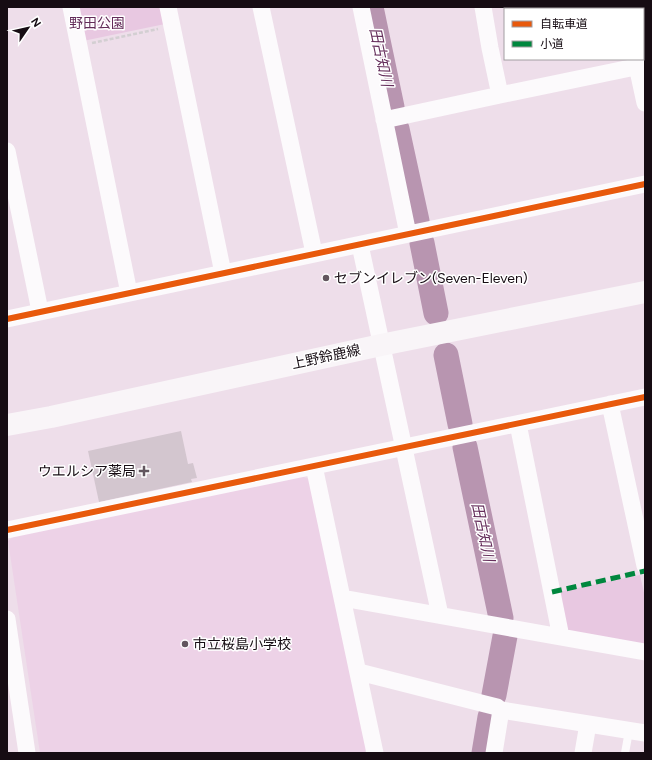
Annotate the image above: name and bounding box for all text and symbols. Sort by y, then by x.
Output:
north arrow [8,8,48,48]
legend [504,8,644,60]
park label: 野田公園 [69,15,125,32]
text: N [28,16,44,30]
text: 自転車道 [540,17,588,31]
water label: 田古知川 [366,26,396,90]
text: 小道 [540,37,564,51]
place label: セブンイレブン(Seven-Eleven) [334,270,528,287]
marker: セブンイレブン(Seven-Eleven) [321,273,331,283]
street label: 上野鈴鹿線 [290,341,362,373]
place label: ウエルシア薬局 [38,463,136,480]
marker: ウエルシア薬局 [139,466,149,476]
water label: 田古知川 [468,501,498,565]
place label: 市立桜島小学校 [193,636,291,653]
marker: 市立桜島小学校 [180,639,190,649]

